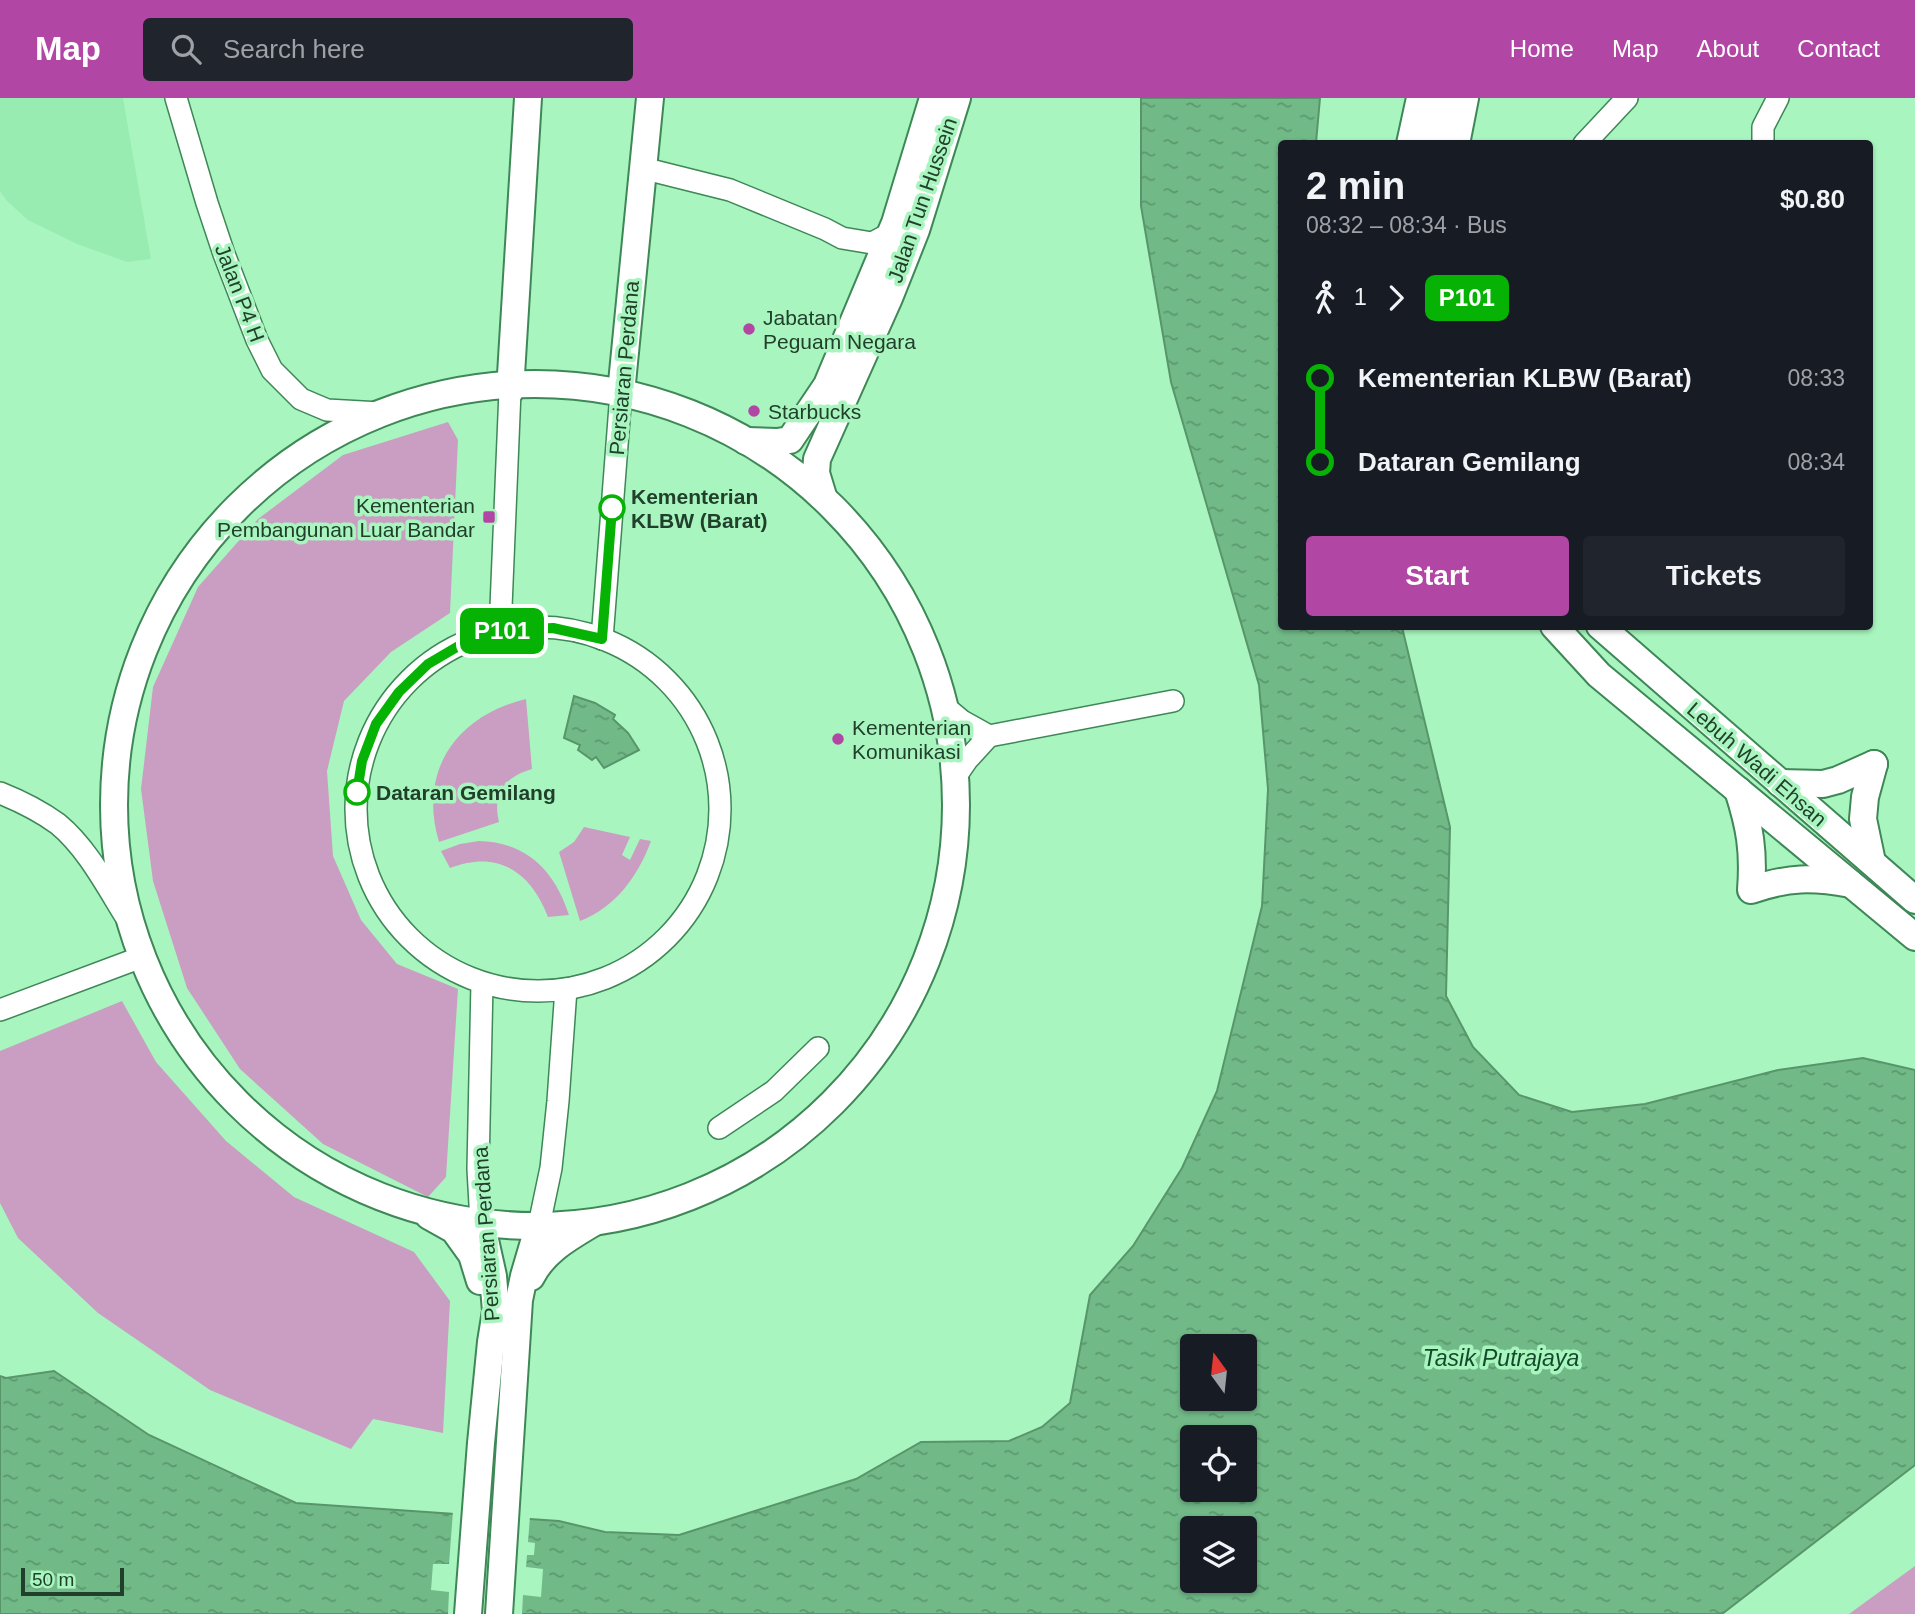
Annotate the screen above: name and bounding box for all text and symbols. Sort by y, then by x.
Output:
search box [143,18,633,81]
text: Map [35,30,101,67]
icon: search [167,30,205,68]
text: Search here [223,34,365,64]
text: Home [1510,35,1574,62]
text: Map [1612,35,1659,62]
text: About [1697,35,1759,62]
text: Contact [1797,35,1880,62]
street label: Jalan Tun Hussein [883,115,961,285]
text: 2 min [1306,165,1405,207]
text: $0.80 [1780,184,1845,214]
text: 08:32 – 08:34 · Bus [1306,212,1507,238]
street label: Jalan P4 H [211,241,269,345]
street label: Persiaran Perdana [605,279,643,456]
icon: walk [1306,279,1344,317]
icon: forward [1377,279,1415,317]
text: 1 [1354,284,1367,310]
text: P101 [1439,284,1495,311]
place label: Jabatan Peguam Negara [763,306,916,353]
marker: Jabatan Peguam Negara [741,321,757,337]
text: Kementerian KLBW (Barat) [1358,363,1692,393]
text: 08:33 [1787,365,1845,391]
place label: Starbucks [768,400,861,423]
marker: Starbucks [746,403,762,419]
text: Dataran Gemilang [1358,447,1581,477]
text: 08:34 [1787,449,1845,475]
place label: Kementerian KLBW (Barat) [631,485,768,532]
place label: Kementerian Pembangunan Luar Bandar [217,494,475,541]
marker: Kementerian KLBW (Barat) [599,495,625,521]
marker: Kementerian Pembangunan Luar Bandar [481,509,497,525]
button: Start [1306,536,1569,616]
button: Tickets [1583,536,1845,616]
line badge: P101 [453,608,551,654]
text: P101 [474,617,530,644]
street label: Lebuh Wadi Ehsan [1683,697,1831,831]
place label: Kementerian Komunikasi [852,716,971,763]
marker: Kementerian Komunikasi [830,731,846,747]
marker: Dataran Gemilang [344,779,370,805]
place label: Dataran Gemilang [376,781,556,804]
street label: Persiaran Perdana [468,1146,504,1322]
north arrow [1180,1334,1256,1410]
map controls [1180,1334,1257,1593]
water label: Tasik Putrajaya [1423,1345,1579,1371]
button: locate [1180,1425,1257,1502]
button: layers [1180,1516,1257,1593]
scale bar [21,1565,124,1597]
text: 50 m [32,1569,74,1590]

